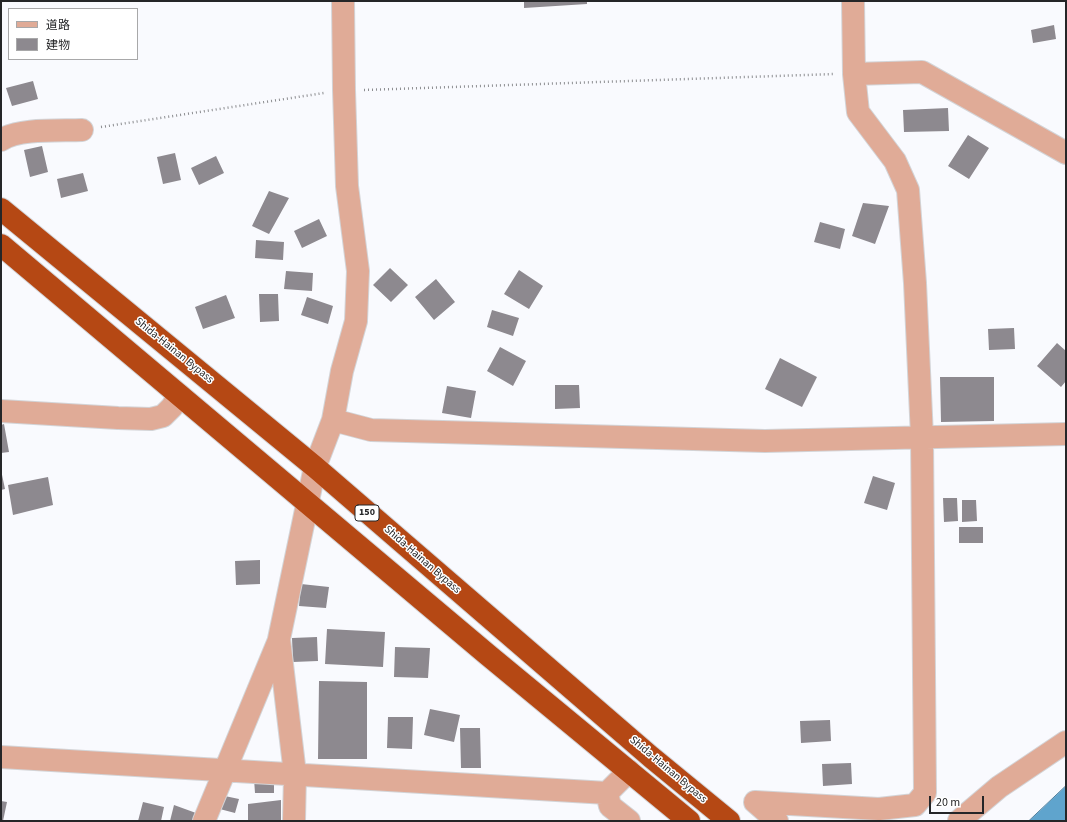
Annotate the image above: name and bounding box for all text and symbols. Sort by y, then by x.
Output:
legend [8,8,138,60]
text: 道路 [46,17,70,34]
text: 建物 [46,37,70,54]
street label: Shida-Hainan Bypass [132,315,216,387]
road number: 150 [355,505,379,521]
street label: Shida-Hainan Bypass [381,523,463,597]
street label: Shida-Hainan Bypass [627,734,709,806]
scale bar [931,788,986,814]
text: 20 m [936,794,960,811]

